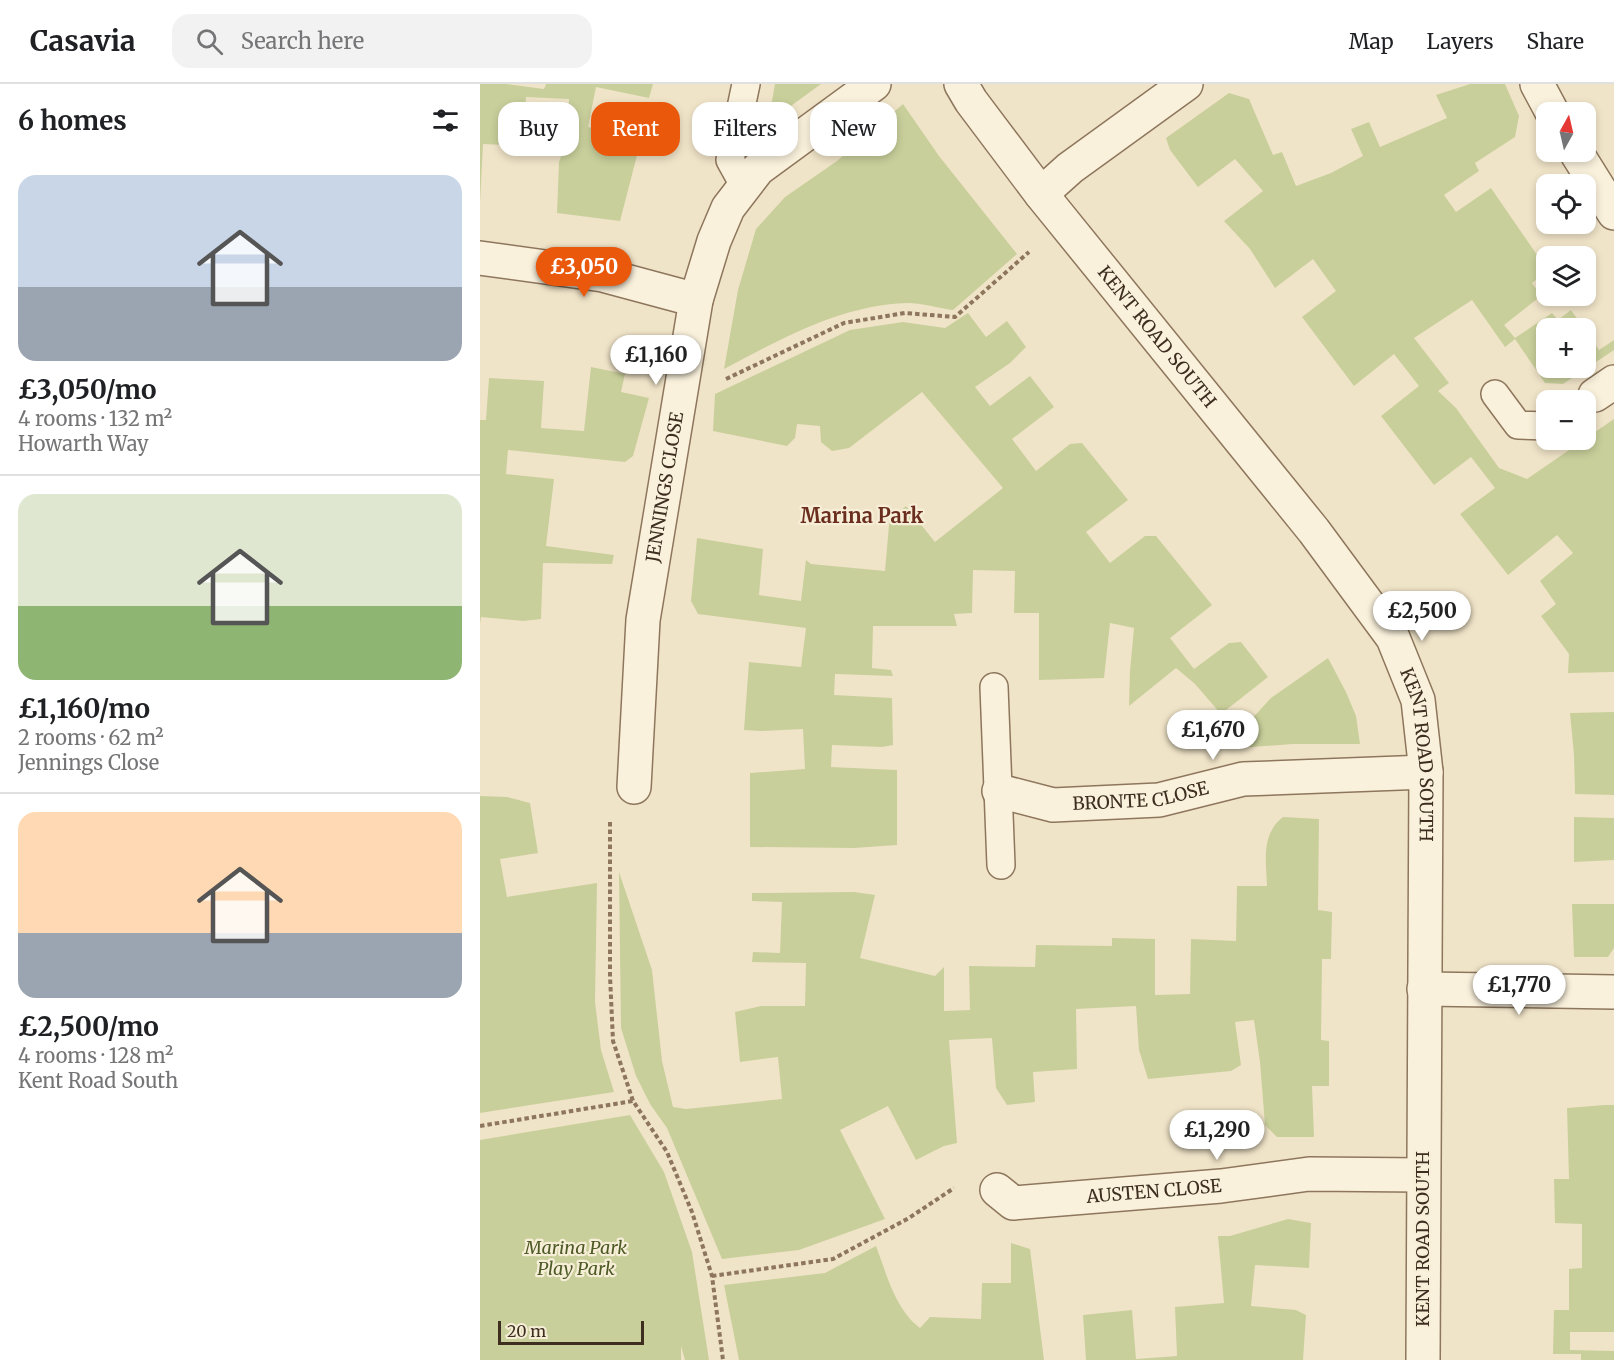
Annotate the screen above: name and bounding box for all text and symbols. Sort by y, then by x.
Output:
search box [172,14,592,68]
text: Casavia [30,23,136,59]
icon: search [193,25,226,58]
text: Search here [241,27,364,55]
text: Map [1349,28,1394,55]
text: Layers [1427,28,1494,55]
text: Share [1527,28,1584,55]
chip: Buy [498,102,579,156]
chip: Rent [591,102,680,156]
chip: Filters [692,102,798,156]
chip: New [810,102,897,156]
north arrow [1536,102,1596,162]
map controls [1536,102,1596,450]
text: 6 homes [18,104,127,137]
icon: filters [429,104,462,137]
button: locate [1536,174,1596,234]
icon: home [186,214,294,322]
button: layers [1536,246,1596,306]
pin: £3,050 [535,247,633,298]
text: £3,050 [550,254,618,279]
street label: KENT ROAD SOUTH [1093,261,1221,412]
button: + [1536,318,1596,378]
pin: £1,160 [607,335,705,386]
text: £1,160 [624,342,688,367]
text: £3,050/mo [18,373,156,406]
button: − [1536,390,1596,450]
text: 4 rooms · 132 m² [18,406,172,431]
street label: JENNINGS CLOSE [641,409,688,565]
text: Howarth Way [18,431,149,456]
district label: Marina Park [801,503,924,528]
icon: home [186,533,294,641]
pin: £2,500 [1373,591,1471,642]
text: £2,500 [1387,598,1457,623]
street label: KENT ROAD SOUTH [1395,664,1438,842]
text: £1,160/mo [18,692,150,725]
pin: £1,670 [1164,710,1262,761]
text: £1,670 [1181,717,1245,742]
text: 2 rooms · 62 m² [18,725,164,750]
text: Jennings Close [18,750,159,775]
street label: BRONTE CLOSE [1072,776,1211,815]
icon: home [186,851,294,959]
pin: £1,770 [1470,965,1568,1016]
text: £1,770 [1487,972,1551,997]
text: £2,500/mo [18,1010,159,1043]
text: 4 rooms · 128 m² [18,1043,173,1068]
text: Kent Road South [18,1068,178,1093]
pin: £1,290 [1168,1110,1266,1161]
text: £1,290 [1183,1117,1251,1142]
street label: KENT ROAD SOUTH [1411,1151,1434,1327]
street label: AUSTEN CLOSE [1084,1174,1223,1208]
park label: Marina Park Play Park [524,1236,627,1280]
scale bar [498,1318,644,1346]
text: 20 m [507,1321,546,1341]

